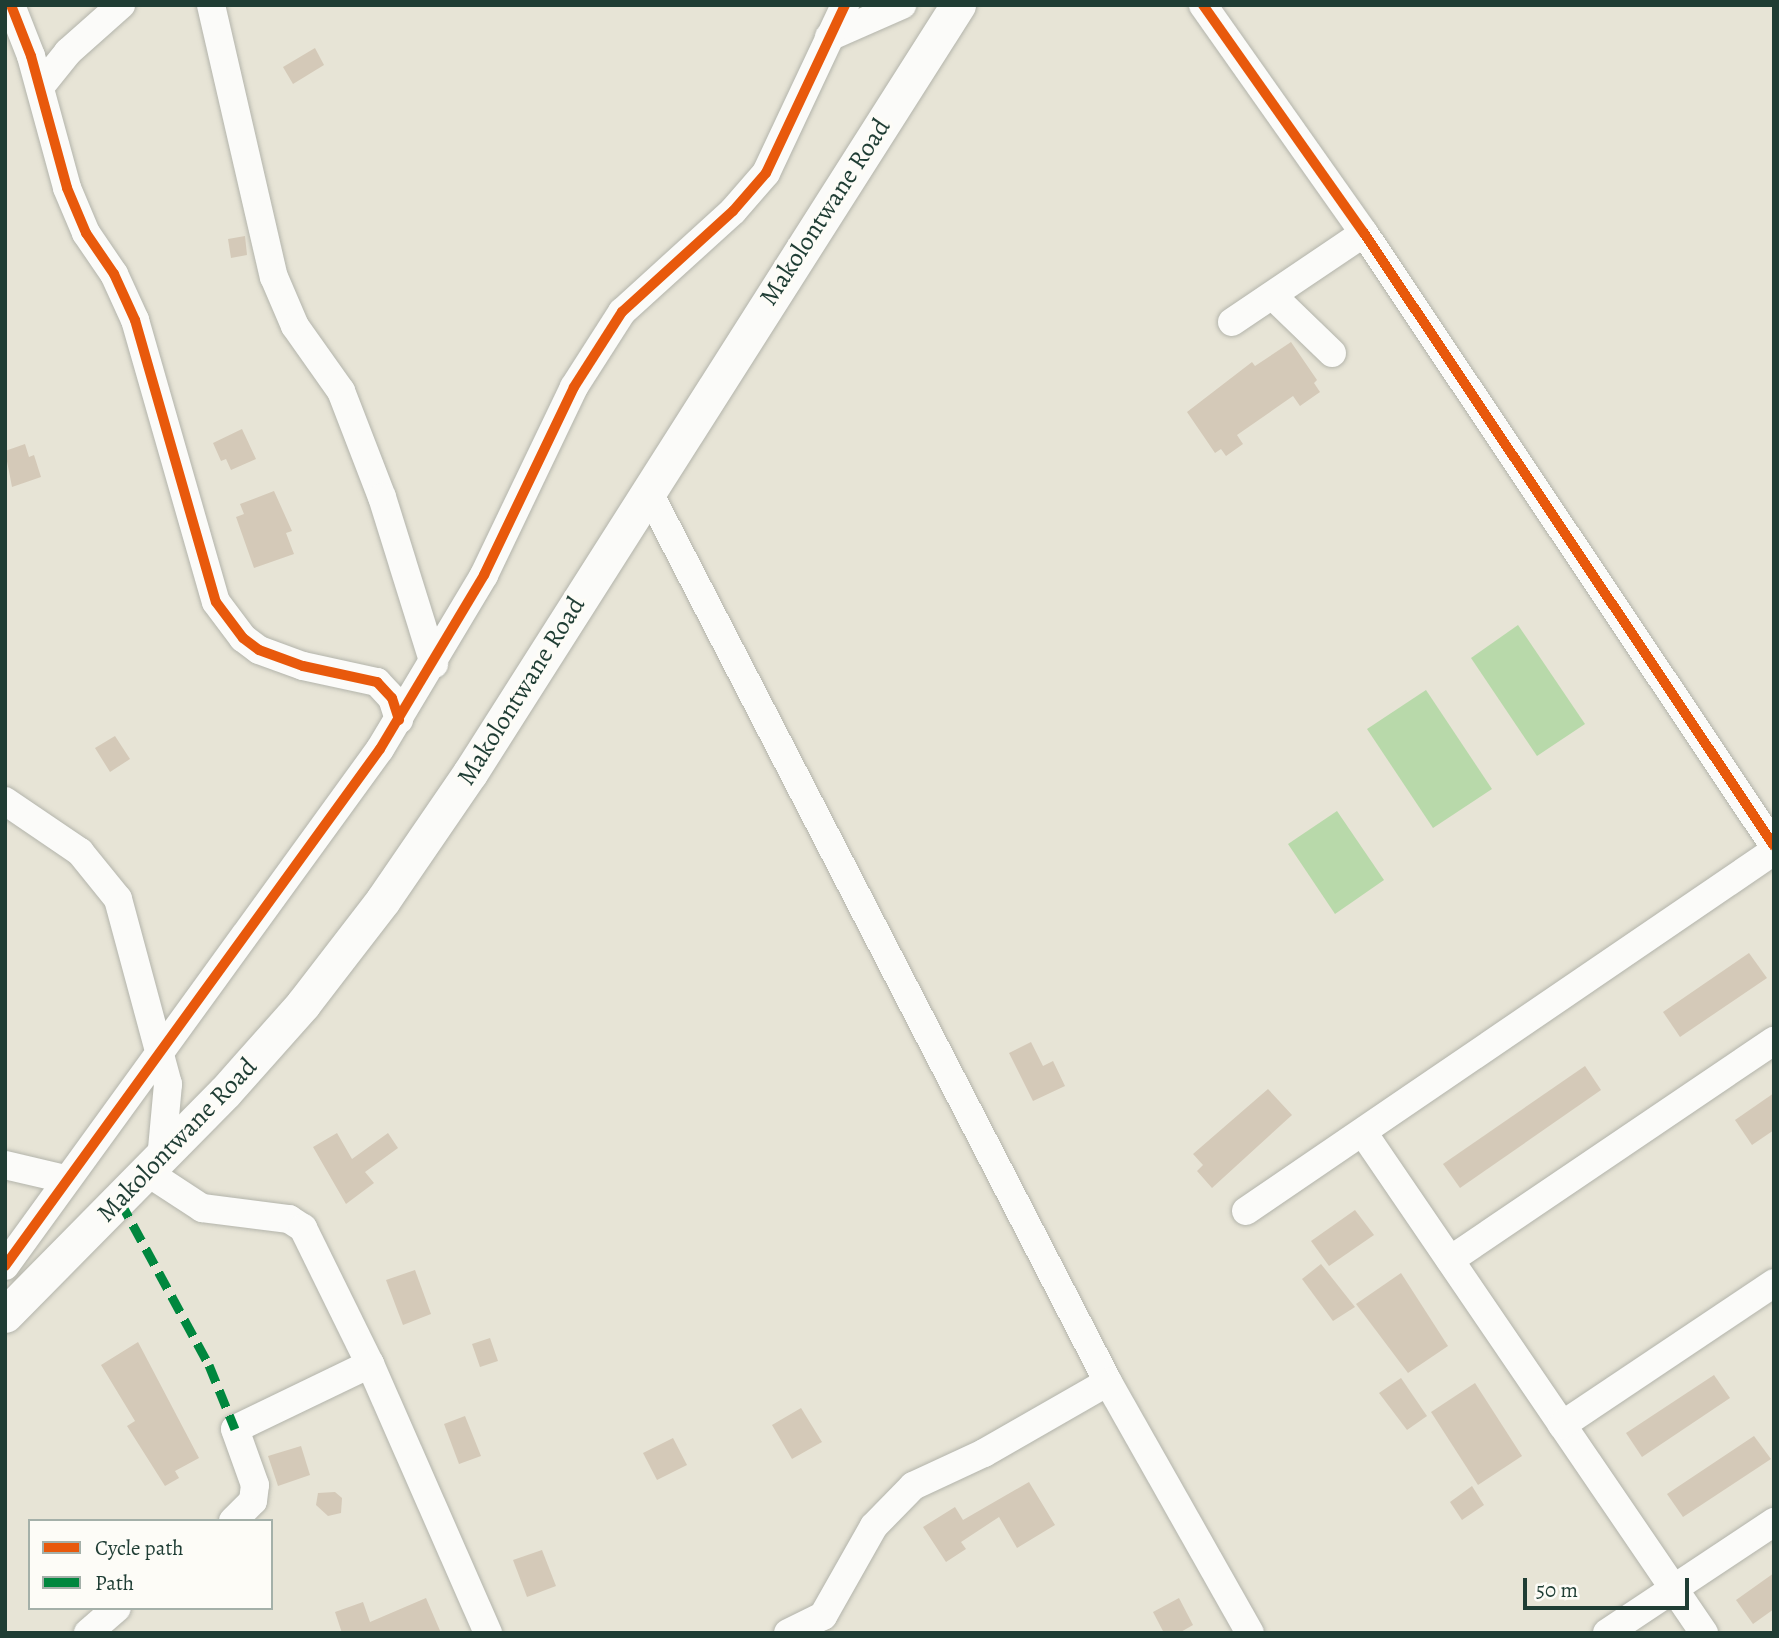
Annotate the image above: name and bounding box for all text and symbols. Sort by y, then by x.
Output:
street label: Makolontwane Road [753,113,897,311]
street label: Makolontwane Road [450,591,592,791]
street label: Makolontwane Road [91,1051,263,1229]
legend [28,1519,273,1610]
text: Cycle path [95,1534,184,1562]
scale bar [1527,1564,1693,1608]
text: Path [95,1569,134,1597]
text: 50 m [1536,1576,1578,1604]

